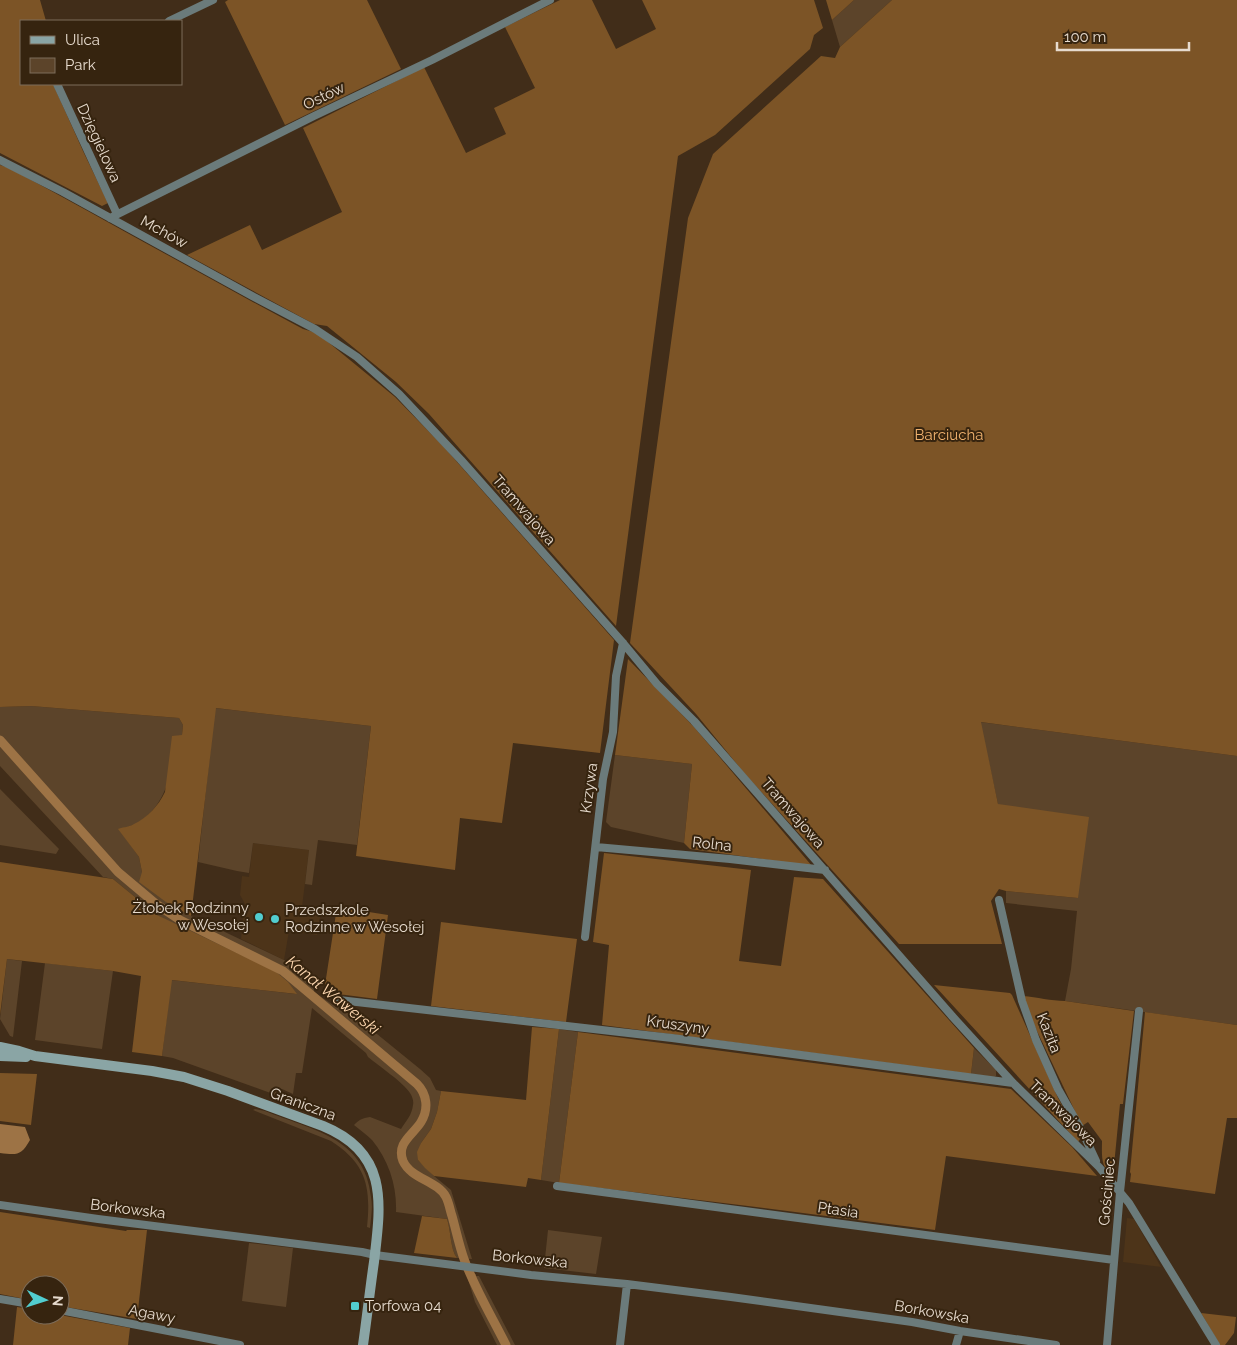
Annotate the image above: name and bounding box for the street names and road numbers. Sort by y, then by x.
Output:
street label: Ostów [300,78,348,114]
street label: Dzięgielowa [73,101,125,185]
street label: Mchów [137,212,191,252]
street label: Tramwajowa [489,471,559,549]
street label: Krzywa [577,762,601,814]
street label: Tramwajowa [758,774,828,852]
street label: Rolna [691,833,733,855]
street label: Kazita [1033,1010,1065,1056]
street label: Kruszyny [645,1012,711,1038]
street label: Tramwajowa [1025,1076,1101,1150]
street label: Graniczna [268,1084,338,1124]
street label: Gościniec [1095,1158,1119,1226]
street label: Borkowska [89,1195,167,1223]
street label: Ptasia [816,1198,860,1222]
street label: Borkowska [491,1246,569,1272]
street label: Borkowska [893,1297,971,1327]
street label: Agawy [127,1301,177,1327]

